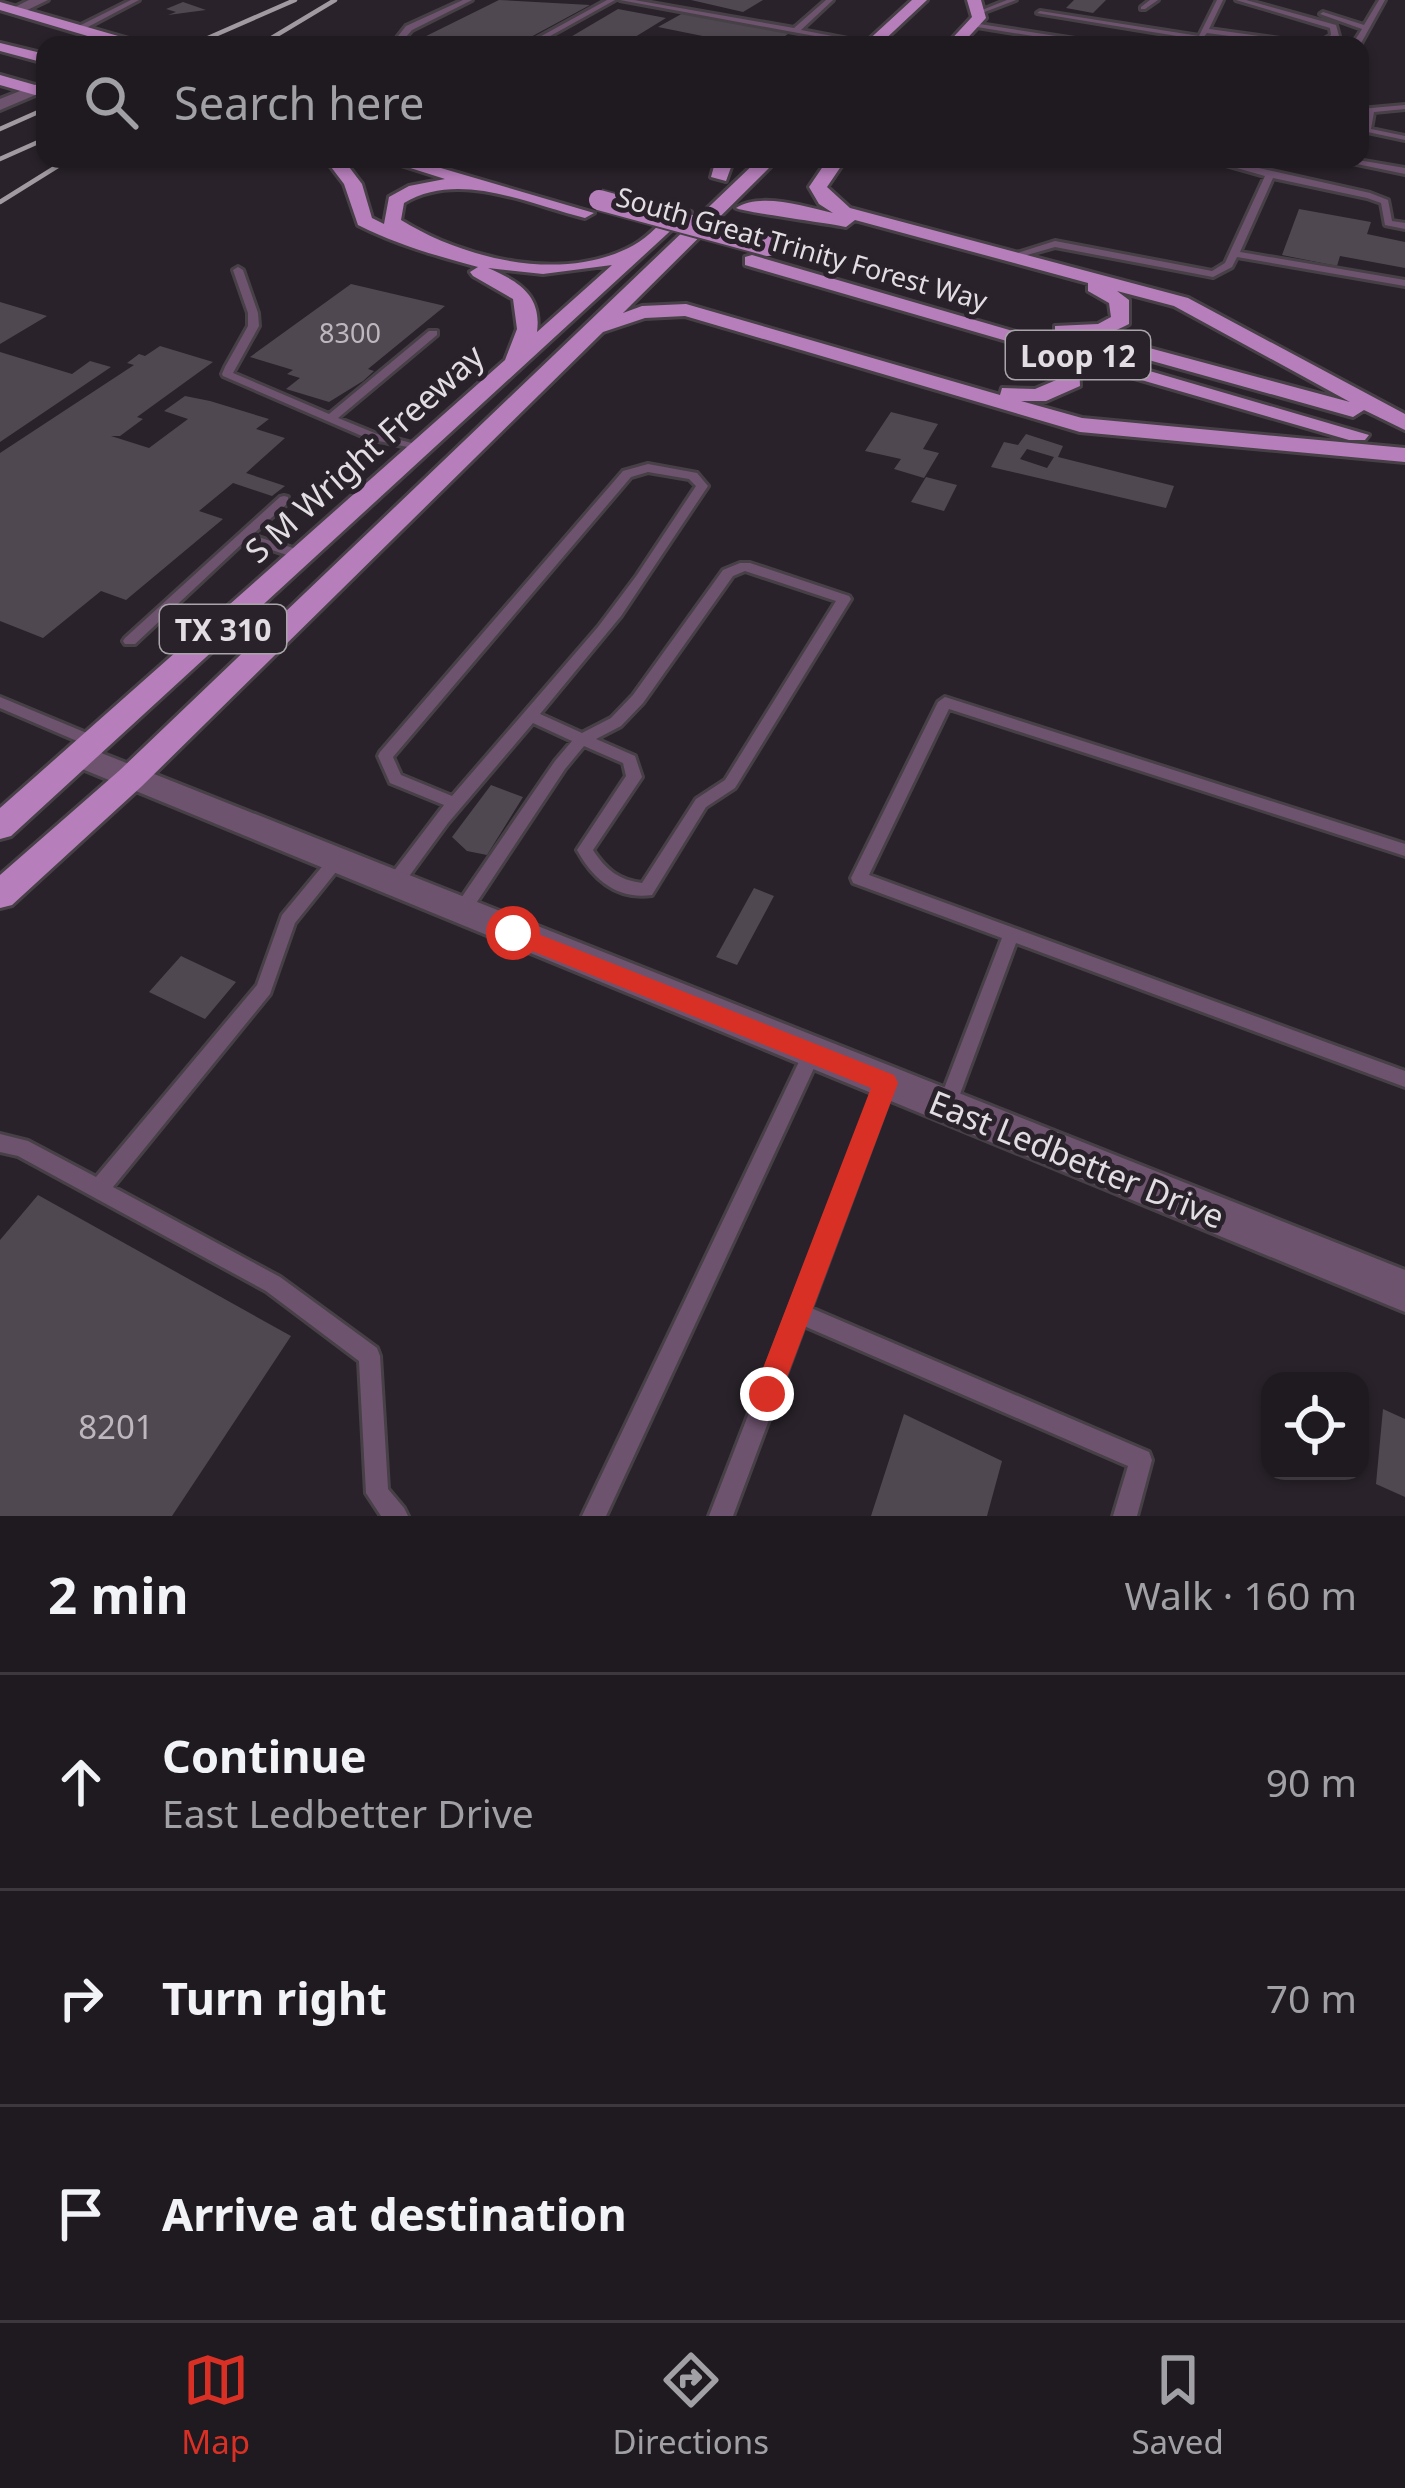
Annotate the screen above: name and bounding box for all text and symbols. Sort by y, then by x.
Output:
search box [36,36,1369,168]
icon: search [78,69,144,135]
text: Search here [174,72,424,133]
street label: South Great Trinity Forest Way [612,177,992,319]
house number: 8300 [319,314,381,351]
road number: Loop 12 [1006,331,1150,379]
street label: S M Wright Freeway [235,334,493,572]
road number: TX 310 [160,605,286,653]
route start [486,906,540,960]
street label: East Ledbetter Drive [923,1079,1231,1239]
route end [740,1367,794,1421]
map controls [1261,1372,1369,1480]
button: locate [1261,1372,1369,1480]
house number: 8201 [78,1404,154,1449]
text: 2 min [48,1559,189,1629]
text: Walk · 160 m [1124,1568,1357,1621]
text: Continue [162,1725,367,1786]
icon: ahead [48,1749,114,1815]
text: 90 m [1266,1755,1357,1808]
text: East Ledbetter Drive [162,1786,534,1839]
icon: right [48,1965,114,2031]
text: Turn right [162,1967,387,2028]
text: 70 m [1266,1971,1357,2024]
icon: arrive [48,2181,114,2247]
text: Arrive at destination [162,2183,627,2244]
tab: Map [181,2347,250,2464]
tab: Directions [612,2347,769,2464]
tab: Saved [1131,2347,1224,2464]

